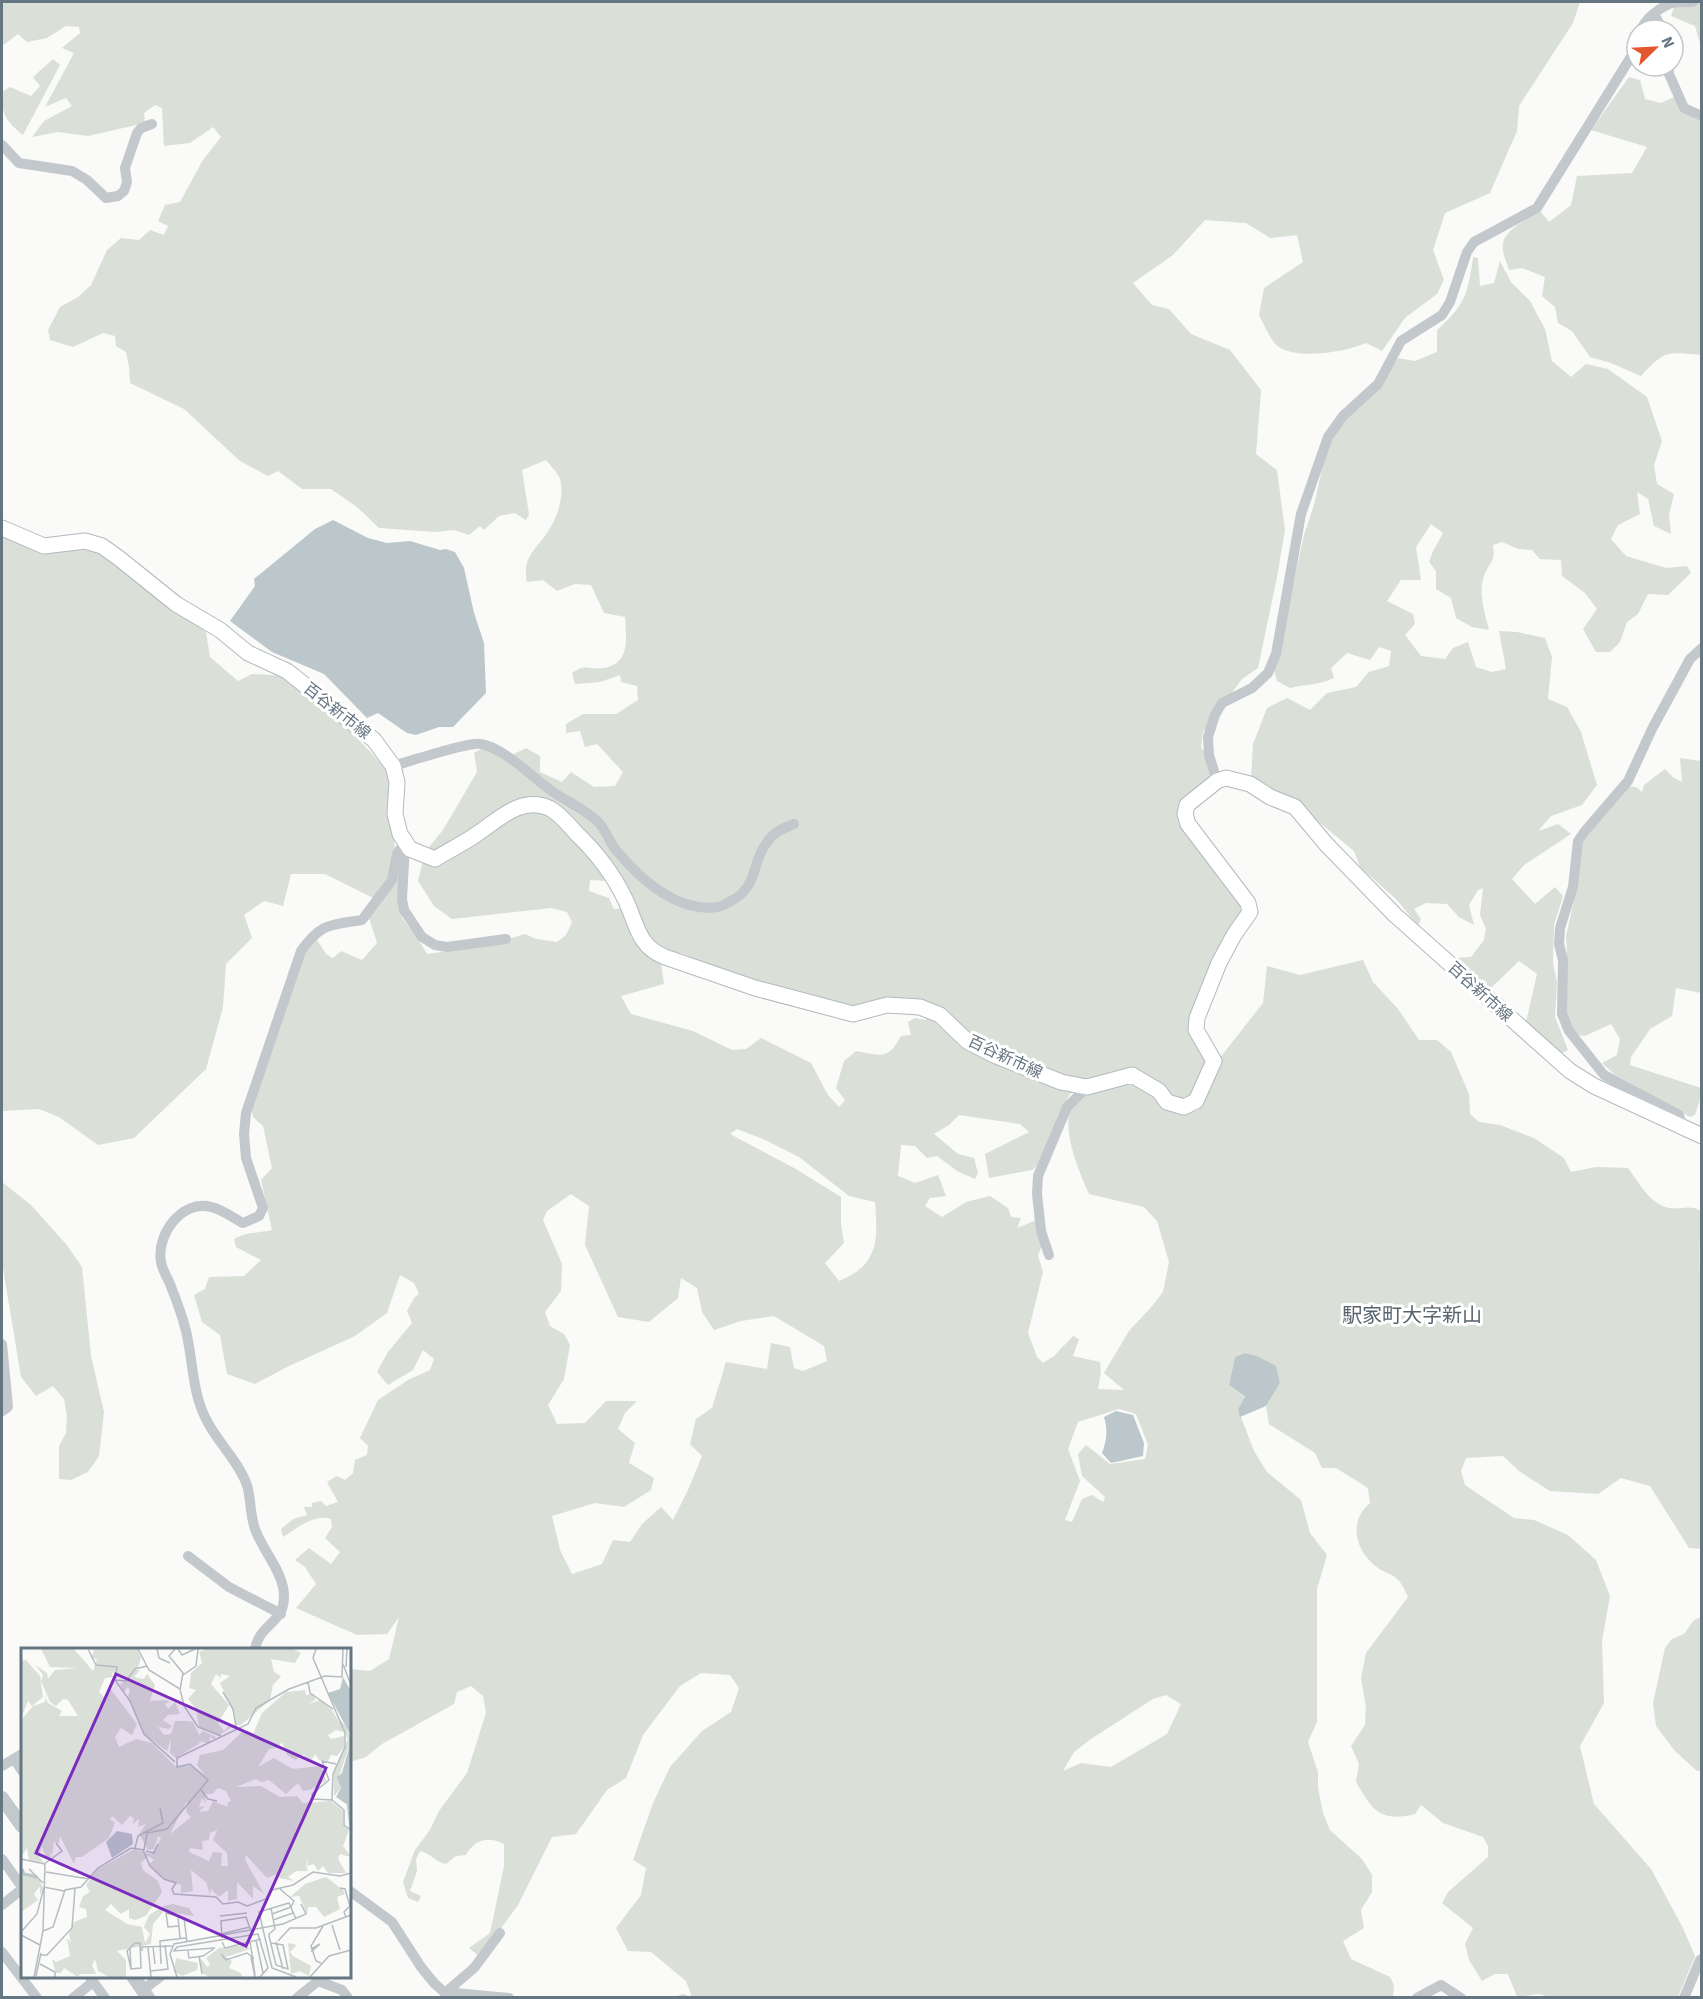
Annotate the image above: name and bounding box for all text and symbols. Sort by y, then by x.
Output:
north arrow [1625,18,1685,78]
text: N [1656,33,1680,52]
street label: 百谷新市線 [299,678,375,744]
street label: 百谷新市線 [1443,957,1517,1027]
street label: 百谷新市線 [964,1030,1046,1084]
district label: 駅家町大字新山 [1342,1302,1482,1330]
inset map [21,1648,351,1978]

